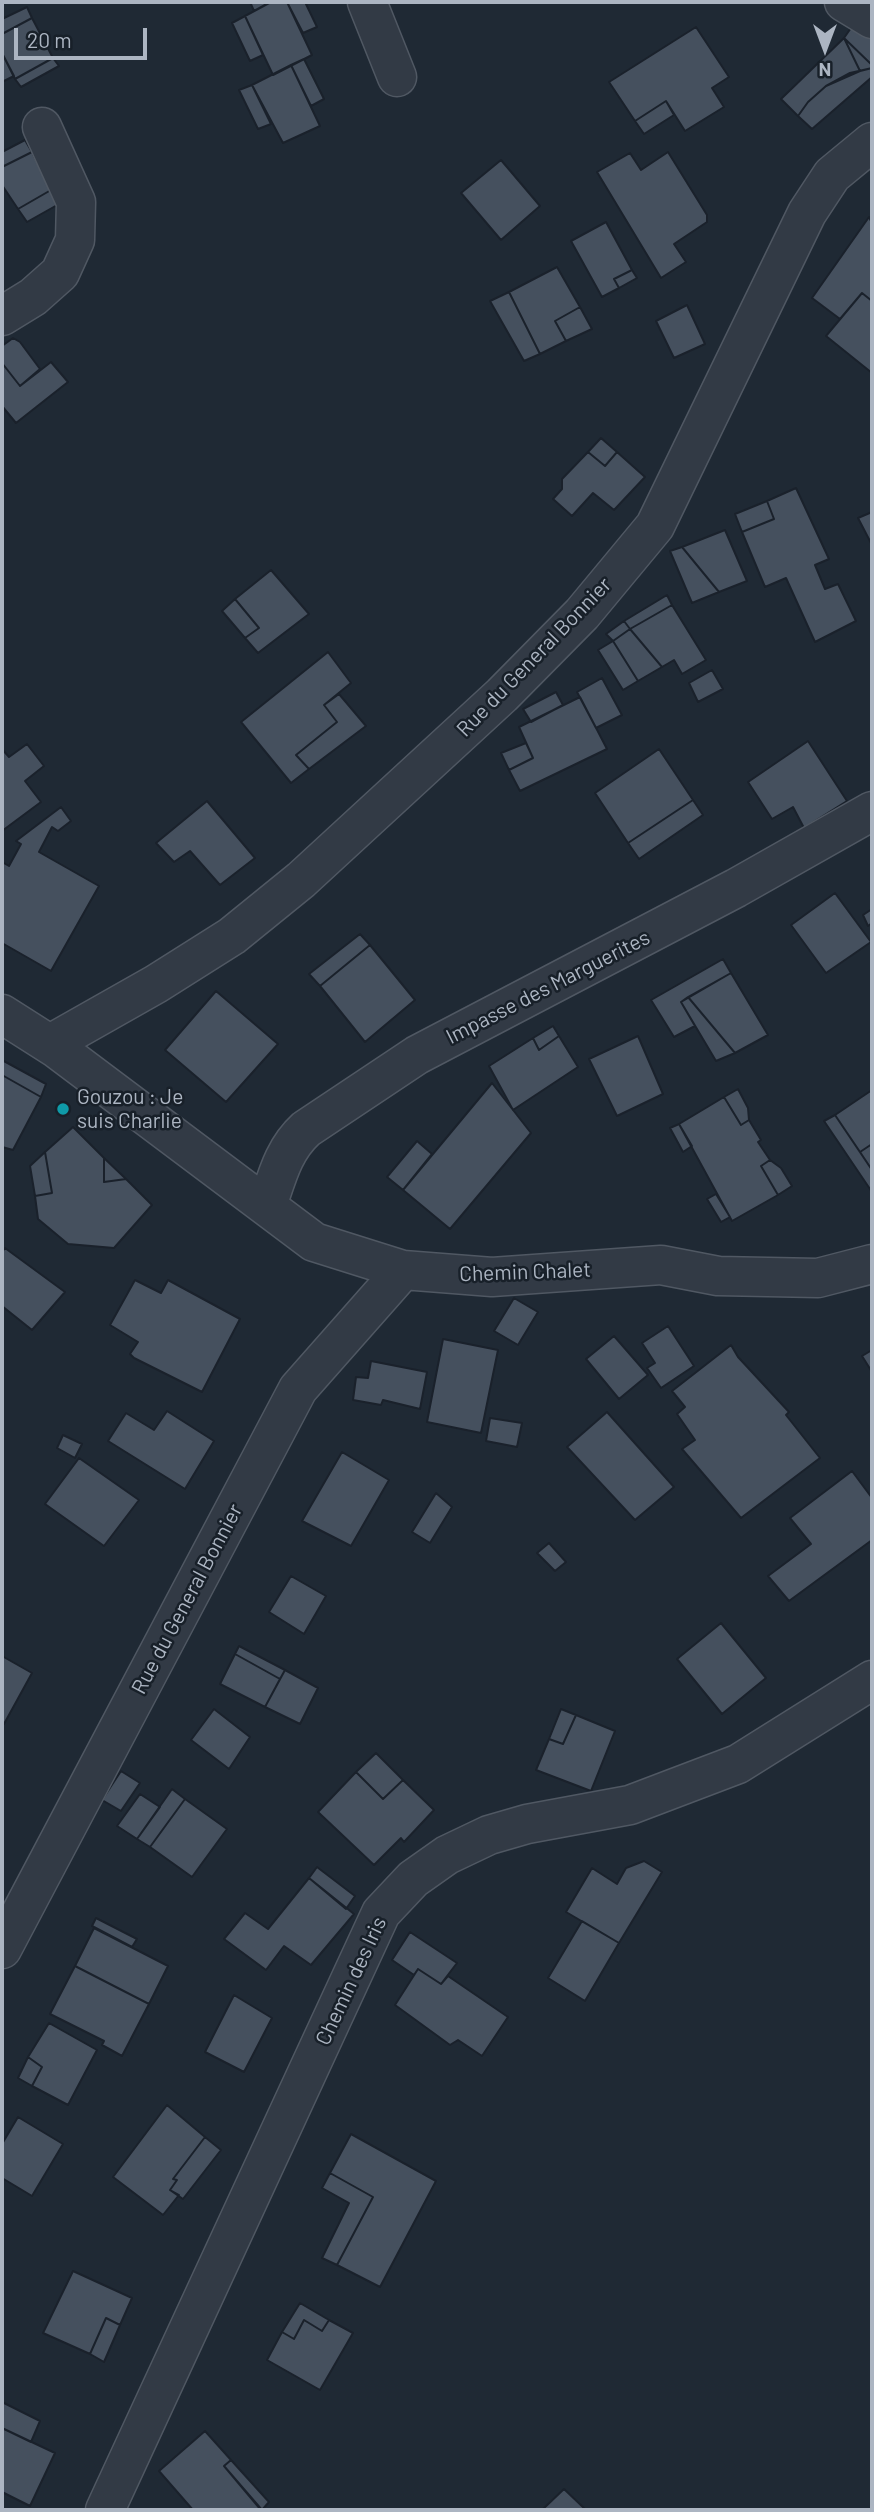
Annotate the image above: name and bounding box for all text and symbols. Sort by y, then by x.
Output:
scale bar [18,14,150,58]
north arrow [790,14,860,84]
text: 20 m [27,27,72,52]
text: N [819,59,831,82]
street label: Rue du General Bonnier [451,572,617,742]
street label: Impasse des Marguerites [442,925,654,1049]
place label: Gouzou : Je suis Charlie [77,1084,183,1134]
marker: Gouzou : Je suis Charlie [55,1101,71,1117]
street label: Chemin Chalet [459,1257,591,1287]
street label: Rue du General Bonnier [126,1500,248,1698]
street label: Chemin des Iris [310,1913,392,2049]

